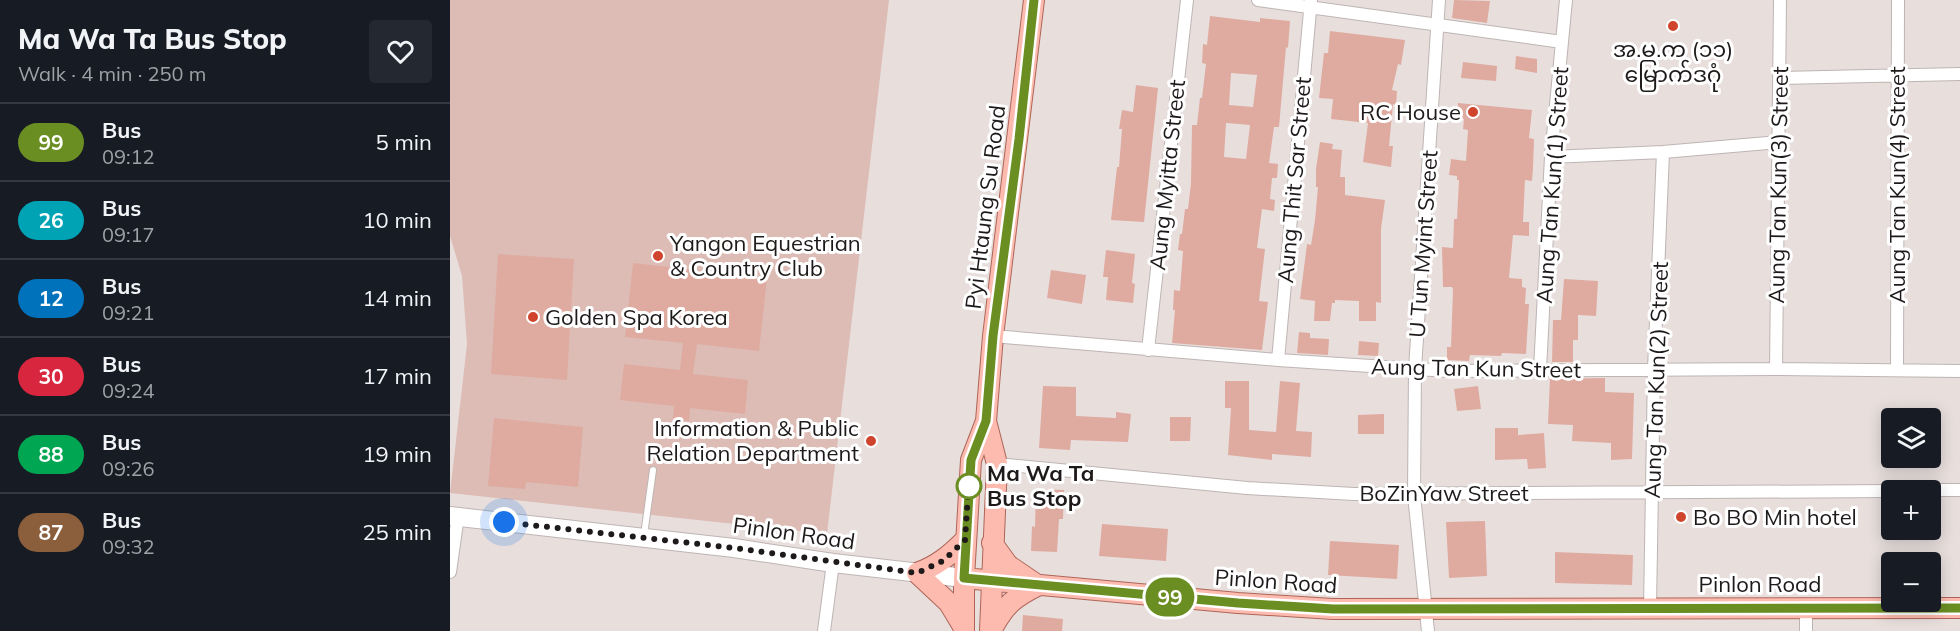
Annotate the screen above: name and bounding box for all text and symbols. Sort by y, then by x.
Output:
marker: အ.မ.က (၁၁) မြောက်ဒဂုံ [1666,19,1680,33]
button: heart [369,20,432,83]
text: Ma Wa Ta Bus Stop [18,21,287,56]
place label: အ.မ.က (၁၁) မြောက်ဒဂုံ [1613,35,1733,92]
text: Walk · 4 min · 250 m [18,61,206,86]
street label: Aung Tan Kun(1) Street [1530,65,1574,304]
street label: Aung Tan Kun(3) Street [1762,66,1794,304]
street label: Aung Tan Kun(4) Street [1883,66,1911,304]
street label: Aung Thit Sar Street [1271,75,1317,284]
street label: Aung Myitta Street [1143,78,1191,272]
place label: RC House [1360,98,1461,126]
street label: Pyi Htaung Su Road [959,103,1011,311]
marker: RC House [1466,105,1480,119]
text: Bus [102,116,141,144]
text: 5 min [376,128,432,156]
text: 99 [38,129,64,155]
text: 09:12 [102,144,155,169]
street label: U Tun Myint Street [1402,149,1444,339]
text: Bus [102,194,141,222]
text: 10 min [362,206,432,234]
text: 26 [38,207,64,233]
text: 09:17 [102,222,155,247]
place label: Yangon Equestrian & Country Club [669,229,861,282]
marker: Yangon Equestrian & Country Club [651,249,665,263]
street label: Aung Tan Kun(2) Street [1638,261,1674,499]
text: Bus [102,272,141,300]
text: 14 min [362,284,432,312]
text: 12 [38,285,64,311]
text: 09:21 [102,300,155,325]
place label: Golden Spa Korea [545,303,728,331]
marker: Golden Spa Korea [526,310,540,324]
text: Bus [102,350,141,378]
street label: Aung Tan Kun Street [1371,352,1582,384]
text: 17 min [362,362,432,390]
text: 30 [38,363,64,389]
text: 09:24 [102,378,155,403]
map controls [1881,408,1941,612]
button: layers [1881,408,1941,468]
place label: Information & Public Relation Department [647,414,859,467]
text: Bus [102,428,141,456]
marker: Information & Public Relation Department [864,434,878,448]
text: 19 min [362,440,432,468]
text: 88 [38,441,64,467]
text: 09:26 [102,456,155,481]
place label: Ma Wa Ta Bus Stop [987,459,1094,512]
marker: Ma Wa Ta Bus Stop [956,473,982,499]
street label: BoZinYaw Street [1359,479,1529,507]
button: + [1881,480,1941,540]
place label: Bo BO Min hotel [1693,503,1857,531]
text: Bus [102,506,141,534]
your location [489,507,519,537]
marker: Bo BO Min hotel [1674,510,1688,524]
street label: Pinlon Road [731,511,857,555]
text: 25 min [362,518,432,546]
text: 87 [38,519,64,545]
text: 09:32 [102,534,155,559]
button: − [1881,552,1941,612]
street label: Pinlon Road [1214,563,1338,599]
street label: Pinlon Road [1699,570,1821,598]
line badge: 99 [1143,578,1197,616]
text: 99 [1157,584,1183,610]

